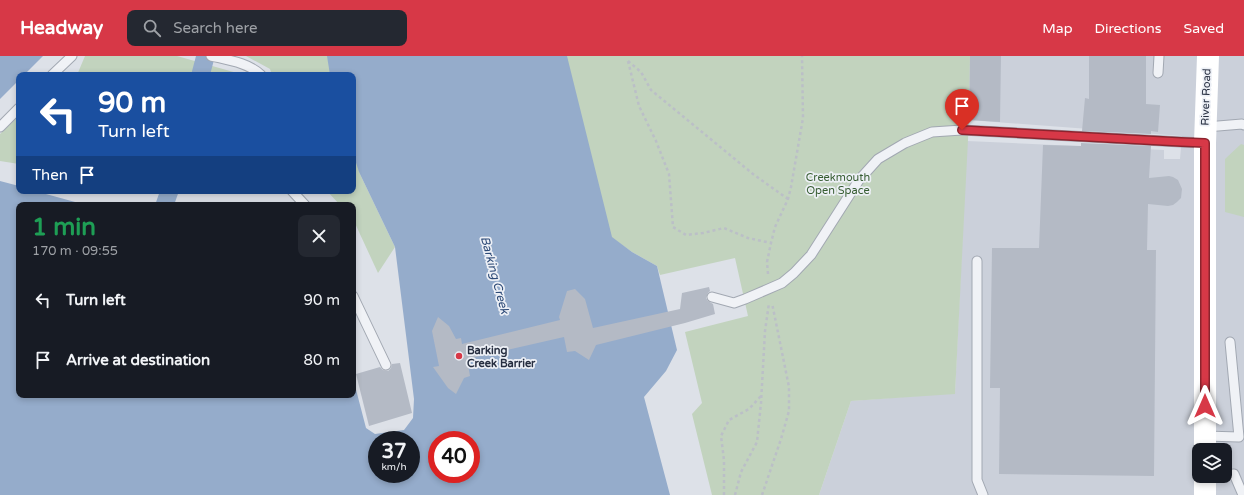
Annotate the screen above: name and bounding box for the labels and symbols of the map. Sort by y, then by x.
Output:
street label: River Road [1199,68,1213,126]
pin [945,89,979,130]
park label: Creekmouth Open Space [806,171,870,197]
water label: Barking Creek [478,235,512,317]
place label: Barking Creek Barrier [467,344,536,370]
marker: Barking Creek Barrier [454,351,464,361]
position arrow [1184,385,1226,427]
speed limit sign: 40 [428,431,480,483]

